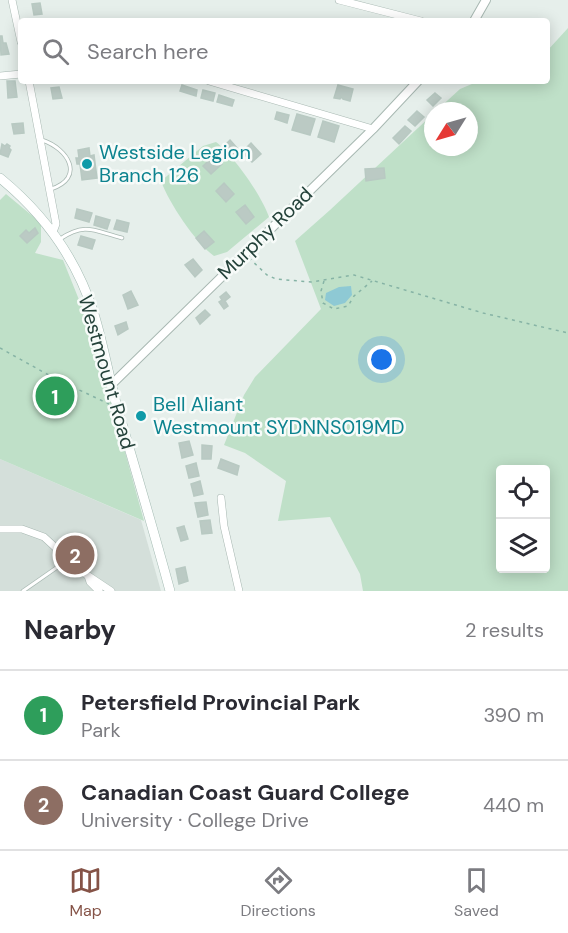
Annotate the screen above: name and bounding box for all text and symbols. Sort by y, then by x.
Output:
search box [18,18,550,84]
icon: search [39,35,72,68]
text: Search here [87,37,208,66]
north arrow [424,102,478,156]
place label: Westside Legion Branch 126 [99,139,251,188]
marker: Westside Legion Branch 126 [80,157,94,171]
street label: Murphy Road [212,181,318,285]
street label: Westmount Road [73,292,141,452]
your location [367,345,396,374]
pin: 1 [36,374,74,418]
place label: Bell Aliant Westmount SYDNNS019MD [153,391,405,440]
marker: Bell Aliant Westmount SYDNNS019MD [134,409,148,423]
map controls [496,465,550,573]
button: locate [496,465,550,519]
button: layers [496,519,550,573]
pin: 2 [56,532,94,578]
text: Nearby [24,613,116,647]
text: 2 results [465,617,544,643]
text: Petersfield Provincial Park [81,688,360,717]
text: 1 [40,702,47,728]
text: 390 m [483,702,544,728]
text: Park [81,717,121,743]
text: Canadian Coast Guard College [81,778,410,807]
text: 2 [38,792,49,818]
text: 440 m [483,792,544,818]
text: University · College Drive [81,807,309,833]
tab: Map [69,864,102,921]
tab: Directions [240,864,316,921]
tab: Saved [454,864,499,921]

